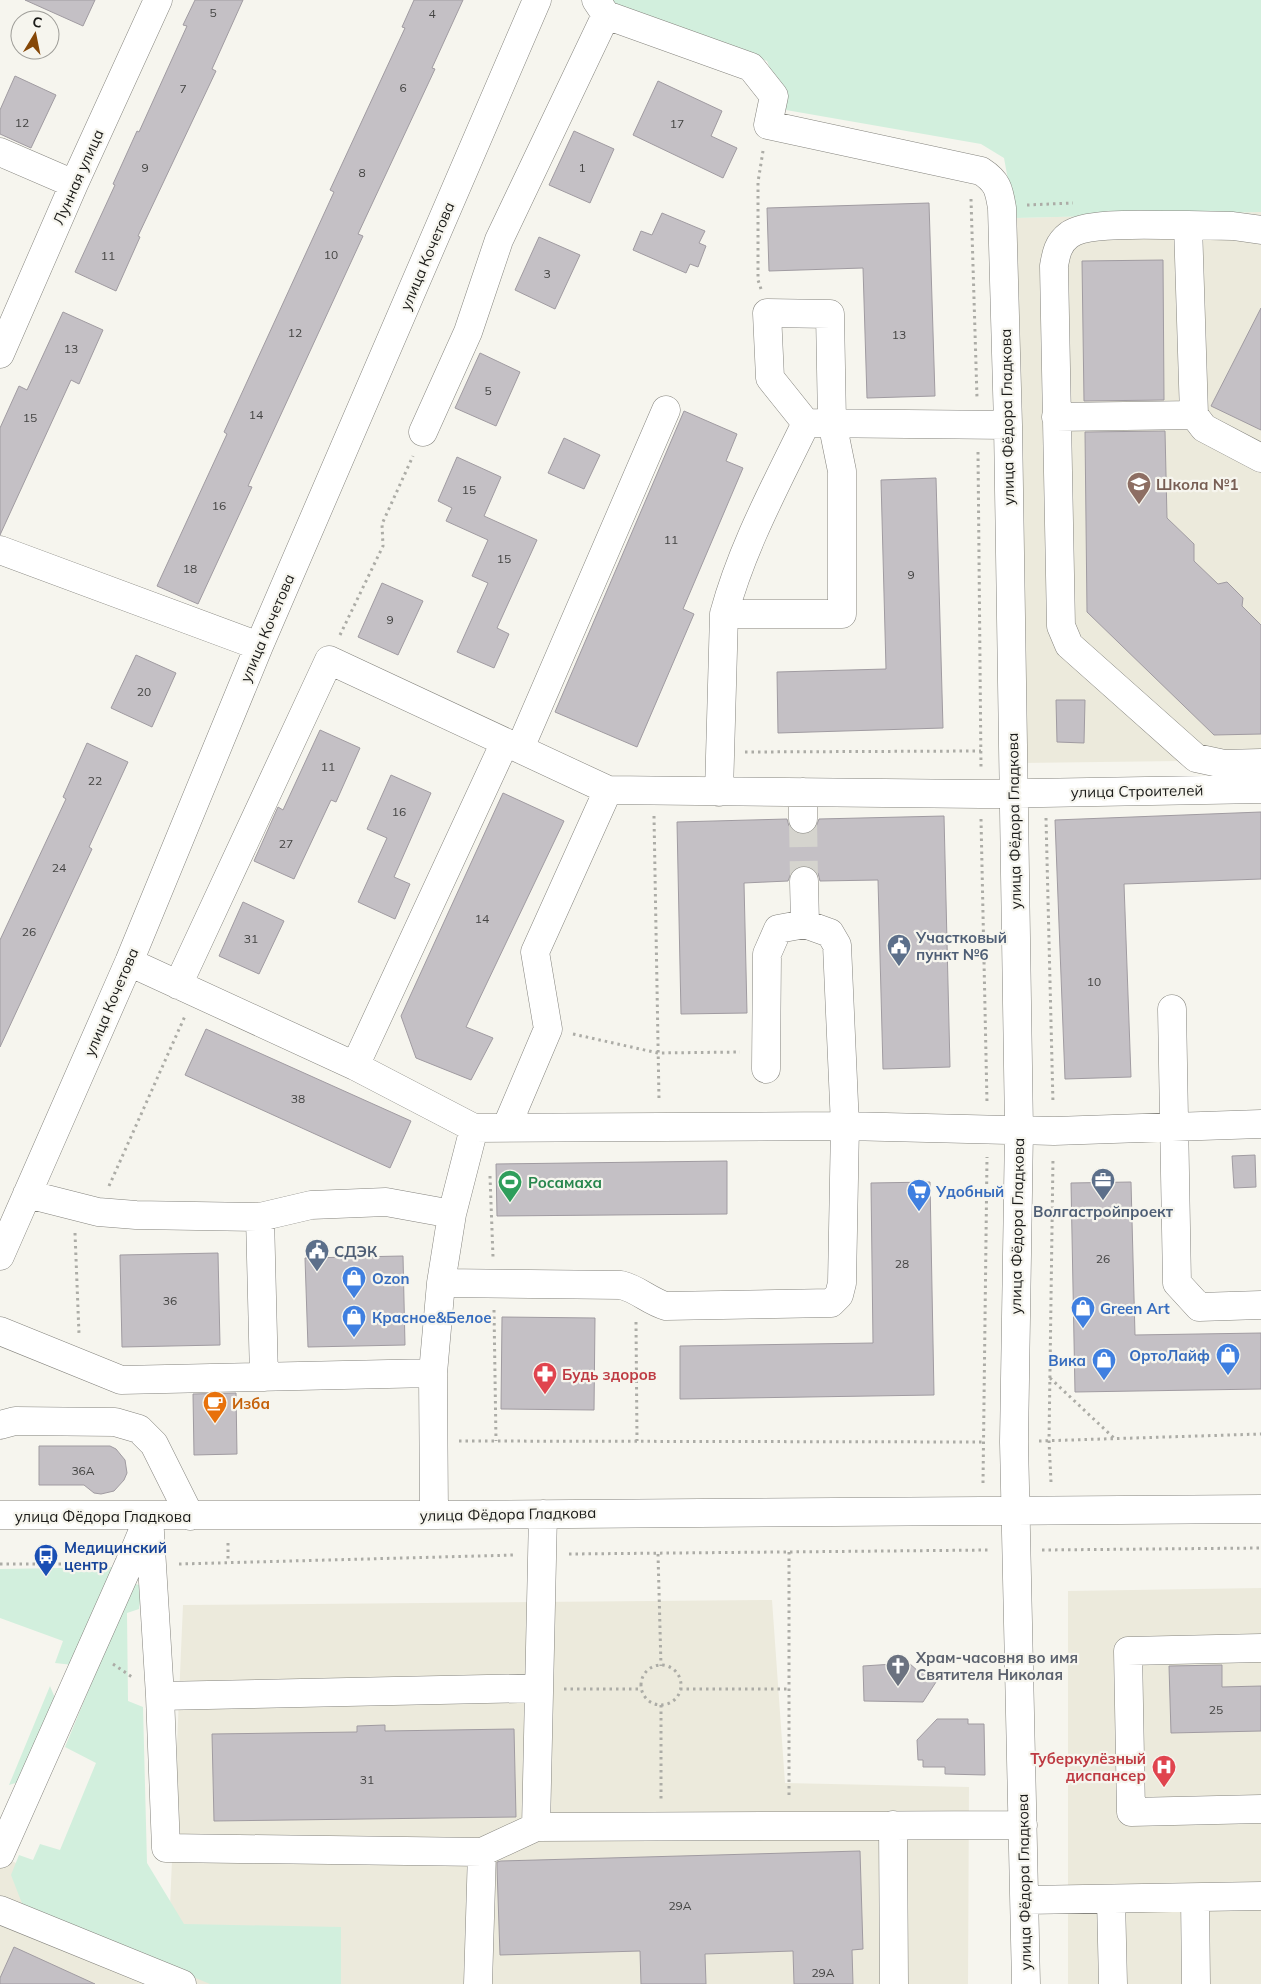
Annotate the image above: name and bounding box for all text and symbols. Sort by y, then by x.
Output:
house number: 5 [209,5,217,20]
house number: 4 [428,6,436,21]
north arrow [10,10,60,60]
text: С [31,13,44,32]
house number: 6 [399,80,407,95]
house number: 7 [179,81,187,96]
house number: 12 [15,115,29,130]
house number: 17 [670,116,684,131]
street label: Лунная улица [48,126,108,228]
house number: 9 [141,160,149,175]
house number: 1 [578,160,586,175]
house number: 8 [358,165,366,180]
street label: улица Кочетова [396,199,458,313]
house number: 10 [324,247,338,262]
house number: 11 [101,248,115,263]
house number: 3 [543,266,551,281]
house number: 12 [288,325,302,340]
house number: 13 [892,327,906,342]
street label: улица Фёдора Гладкова [996,329,1018,505]
house number: 13 [64,341,78,356]
house number: 5 [484,383,492,398]
house number: 14 [249,407,263,422]
house number: 15 [23,410,37,425]
school or university icon: Школа №1 [1126,471,1152,505]
place label: Школа №1 [1156,475,1238,494]
house number: 15 [462,482,476,497]
house number: 16 [212,498,226,513]
house number: 11 [664,532,678,547]
house number: 15 [497,551,511,566]
house number: 18 [183,561,197,576]
house number: 9 [907,567,915,582]
street label: улица Кочетова [236,571,298,685]
house number: 9 [386,612,394,627]
house number: 20 [137,684,151,699]
street label: улица Фёдора Гладкова [1003,733,1025,909]
house number: 11 [321,759,335,774]
house number: 22 [88,773,102,788]
street label: улица Строителей [1071,780,1203,802]
house number: 16 [392,804,406,819]
house number: 27 [279,836,293,851]
house number: 24 [52,860,66,875]
house number: 14 [475,911,489,926]
house number: 26 [22,924,36,939]
place label: Участковый пункт №6 [915,928,1007,964]
house number: 31 [244,931,258,946]
public building icon: Участковый пункт №6 [886,933,912,967]
street label: улица Кочетова [80,945,142,1059]
house number: 10 [1087,974,1101,989]
house number: 38 [291,1091,305,1106]
street label: улица Фёдора Гладкова [1006,1138,1028,1314]
office icon: Волгастройпроект [1090,1167,1116,1201]
sports icon: Росамаха [497,1169,523,1203]
place label: Росамаха [528,1173,602,1192]
supermarket icon: Удобный [906,1178,932,1212]
place label: Удобный [935,1182,1004,1201]
place label: Волгастройпроект [1033,1202,1174,1221]
public building icon: СДЭК [304,1238,330,1272]
place label: СДЭК [334,1242,378,1261]
house number: 26 [1096,1251,1110,1266]
house number: 28 [895,1256,909,1271]
shop icon: Ozon [341,1265,367,1299]
place label: Ozon [372,1269,409,1288]
house number: 36 [163,1293,177,1308]
shop icon: Green Art [1070,1295,1096,1329]
place label: Green Art [1100,1299,1170,1318]
shop icon: Красное&Белое [341,1304,367,1338]
place label: Красное&Белое [372,1308,492,1327]
shop icon: ОртоЛайф [1215,1342,1241,1376]
place label: ОртоЛайф [1129,1346,1210,1365]
shop icon: Вика [1091,1347,1117,1381]
place label: Вика [1048,1351,1086,1370]
pharmacy icon: Будь здоров [532,1361,558,1395]
place label: Будь здоров [562,1365,657,1384]
cafe icon: Изба [202,1390,228,1424]
place label: Изба [232,1394,270,1413]
house number: 36А [71,1463,95,1478]
street label: улица Фёдора Гладкова [420,1503,596,1525]
street label: улица Фёдора Гладкова [15,1507,191,1526]
place label: Медицинский центр [64,1538,167,1574]
bus stop icon: Медицинский центр [33,1543,59,1577]
place label: Храм-часовня во имя Святителя Николая [915,1648,1078,1684]
church icon: Храм-часовня во имя Святителя Николая [885,1653,911,1687]
house number: 25 [1209,1702,1223,1717]
place label: Туберкулёзный диспансер [1030,1749,1146,1785]
hospital icon: Туберкулёзный диспансер [1151,1754,1177,1788]
house number: 31 [360,1772,374,1787]
street label: улица Фёдора Гладкова [1013,1794,1035,1970]
house number: 29А [668,1898,692,1913]
house number: 29А [811,1965,835,1980]

